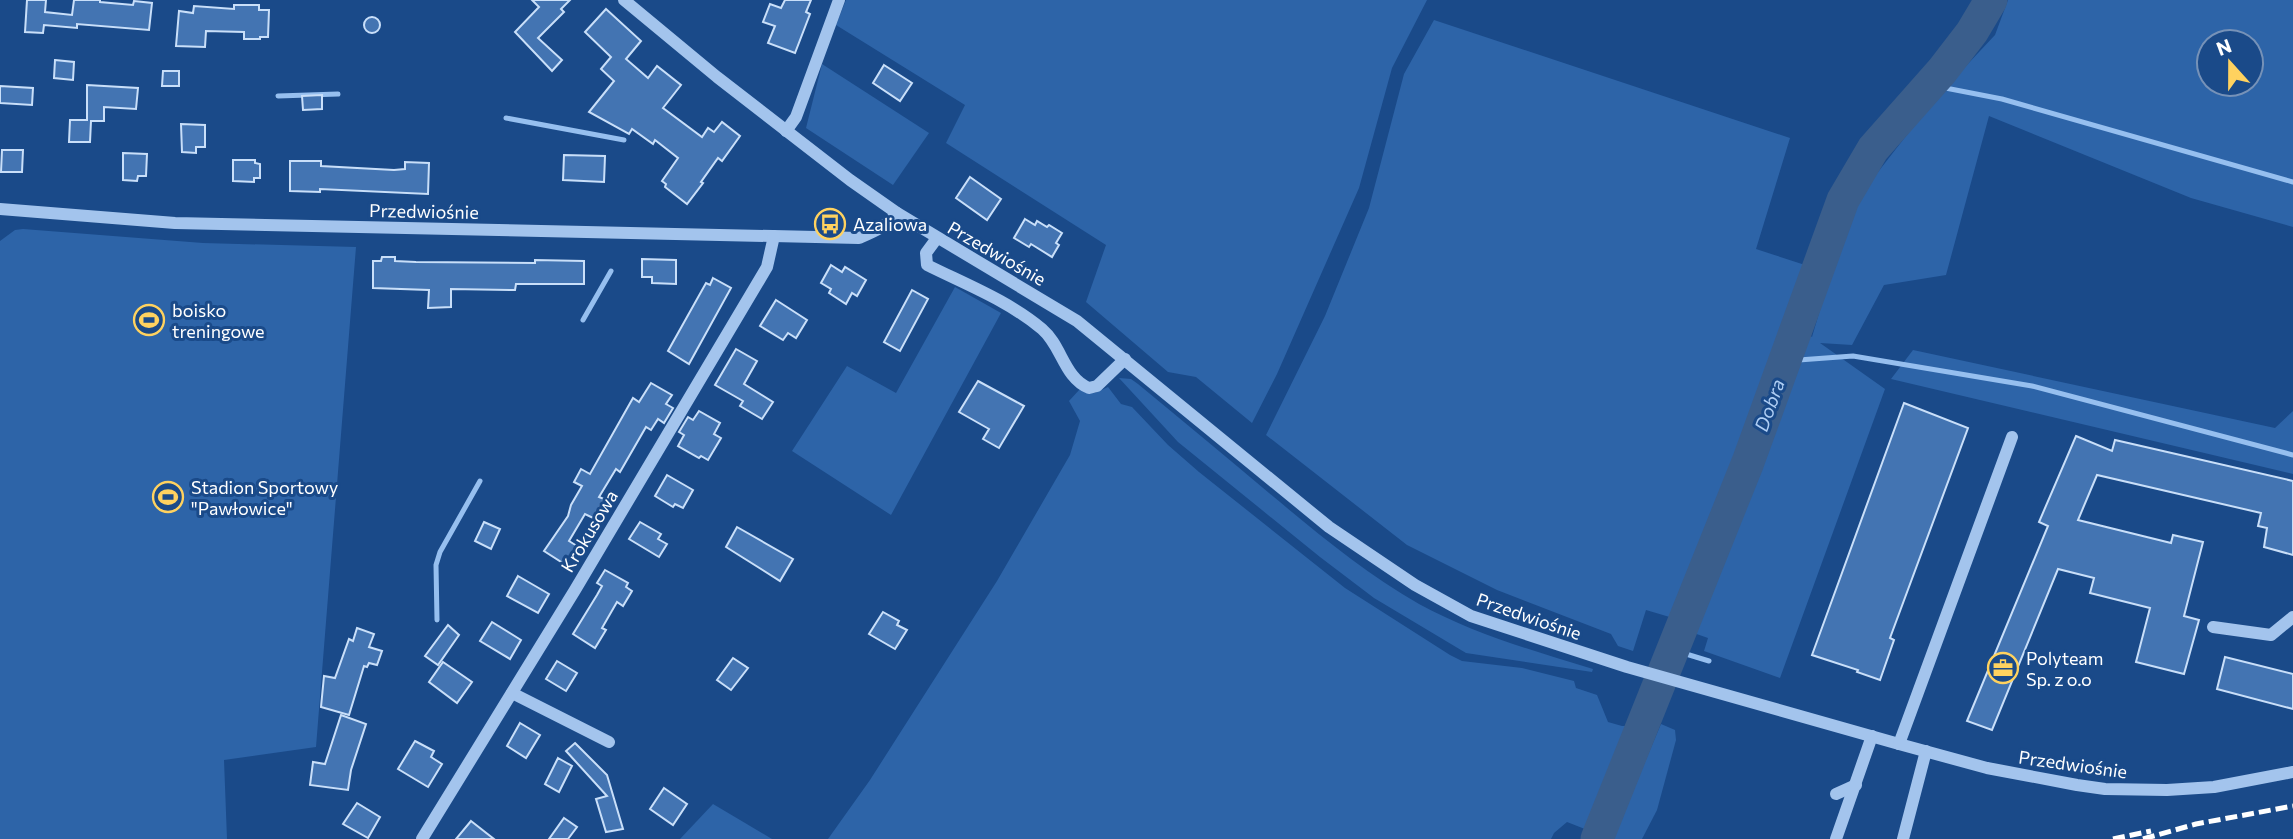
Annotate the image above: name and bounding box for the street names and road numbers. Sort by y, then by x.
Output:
street label: Przedwiośnie [369,199,479,223]
street label: Przedwiośnie [944,216,1050,290]
street label: Krokusowa [556,486,622,576]
street label: Przedwiośnie [1474,588,1584,644]
street label: Przedwiośnie [2017,745,2129,783]

